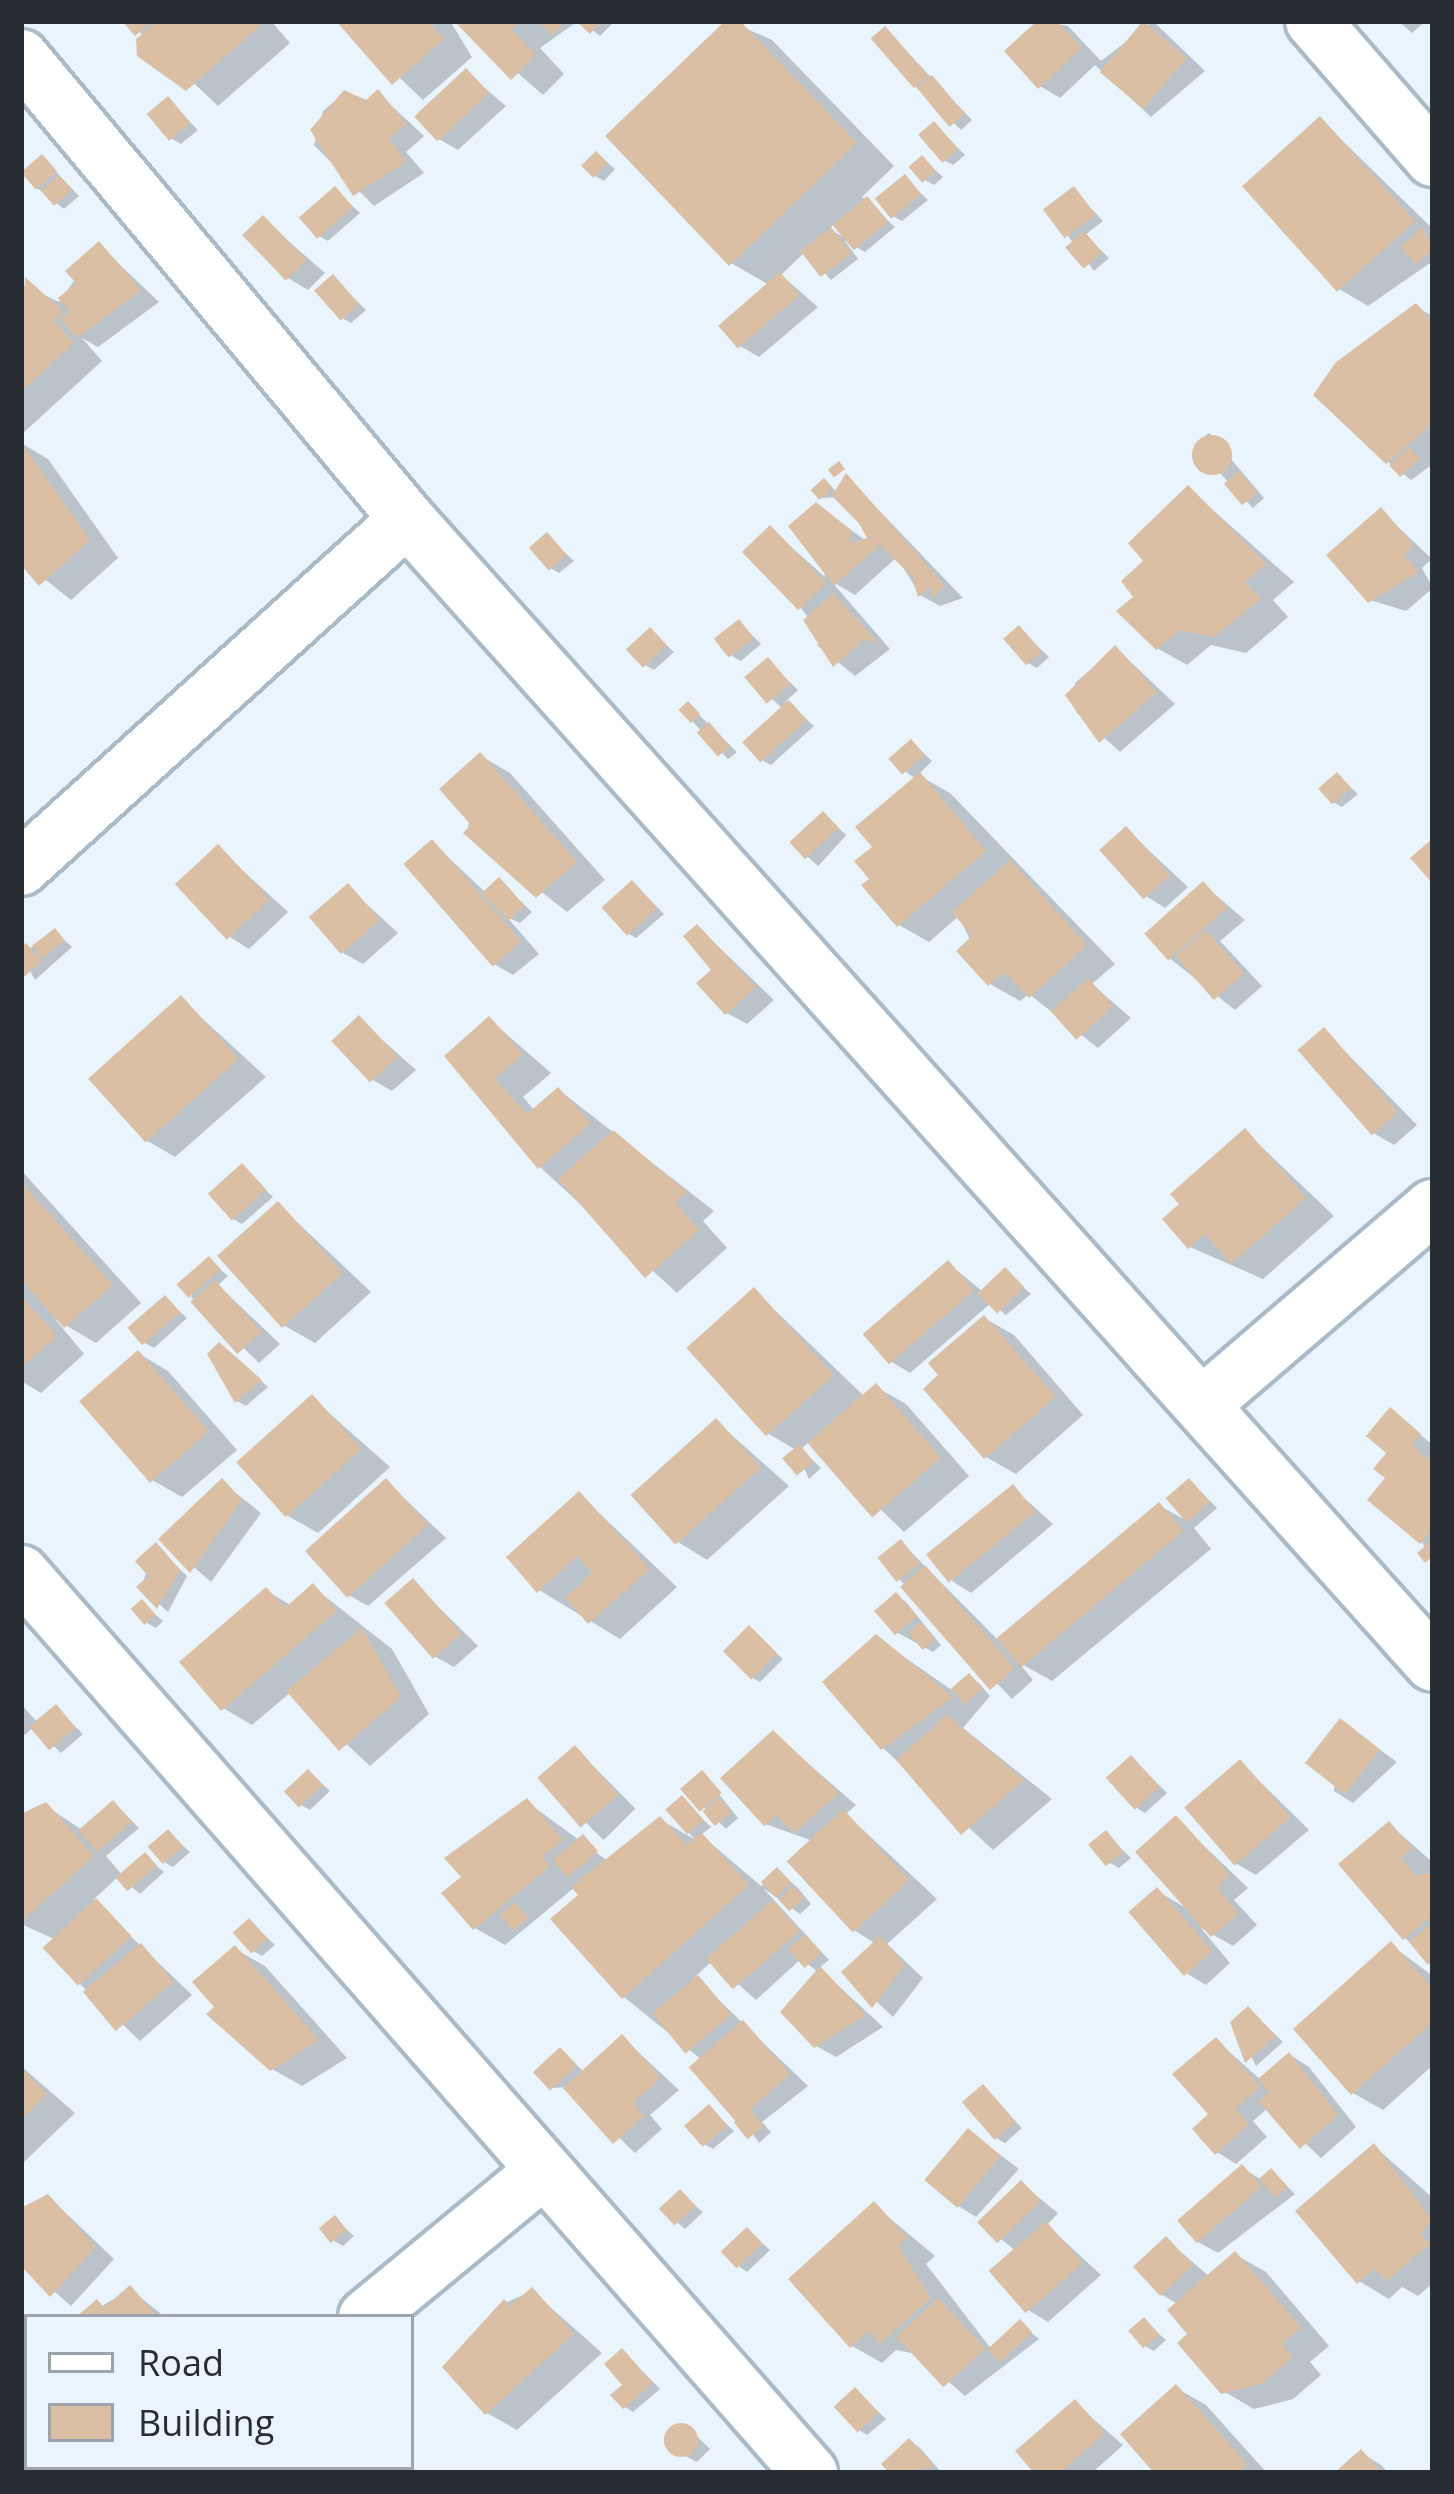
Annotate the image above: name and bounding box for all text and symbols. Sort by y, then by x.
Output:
legend [24,2314,414,2470]
text: Road [138,2338,224,2387]
text: Building [138,2398,274,2447]

